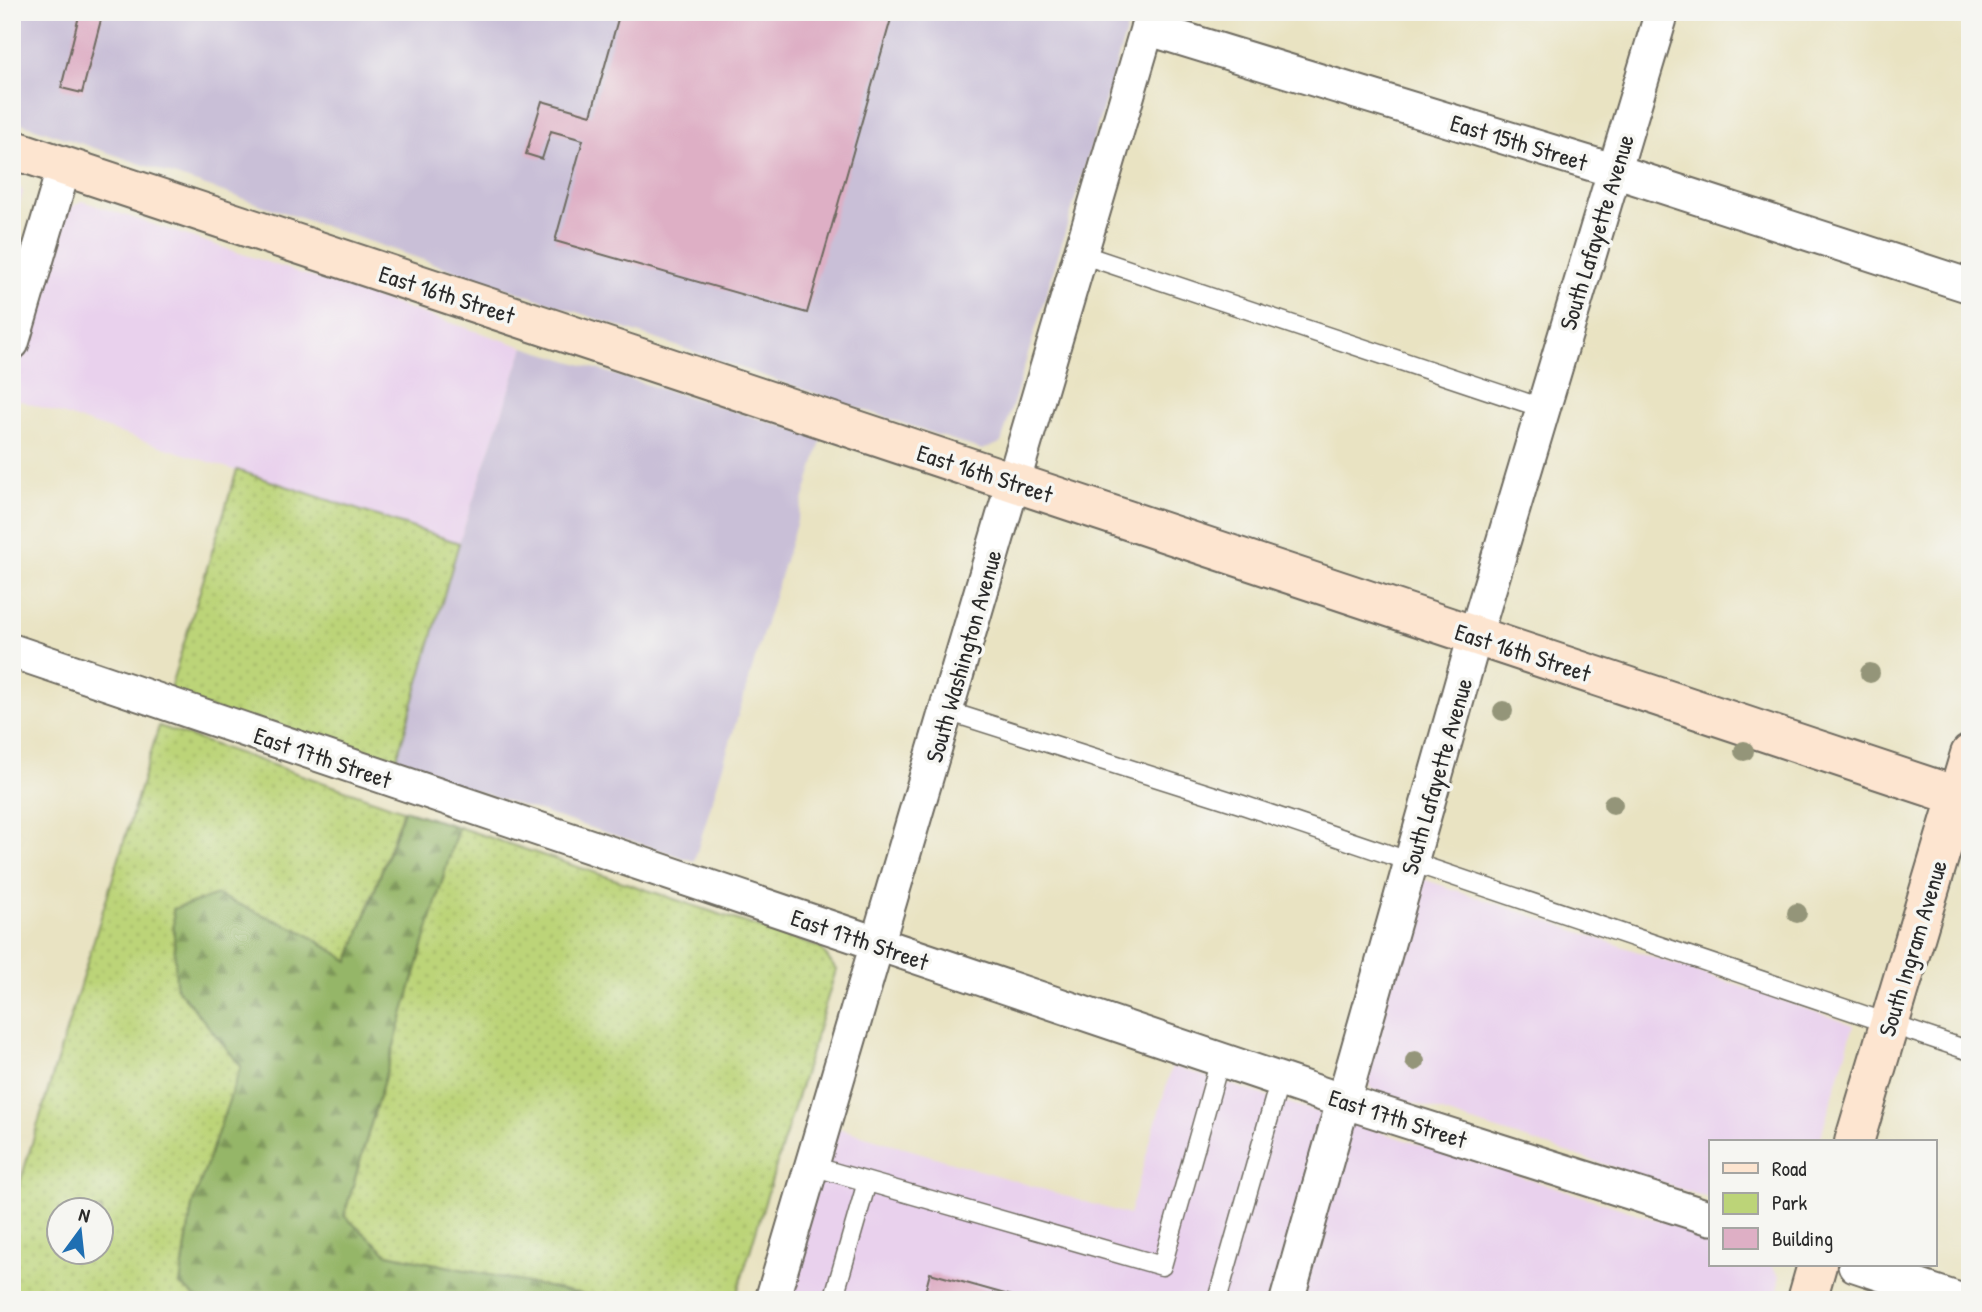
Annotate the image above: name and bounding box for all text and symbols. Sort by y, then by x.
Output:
street label: East 15th Street [1447,106,1592,178]
street label: South Lafayette Avenue [1551,130,1641,334]
street label: East 16th Street [375,257,520,331]
street label: East 16th Street [913,436,1058,510]
street label: South Washington Avenue [917,546,1009,766]
street label: East 16th Street [1451,615,1596,689]
street label: South Lafayette Avenue [1393,674,1479,878]
street label: East 17th Street [250,719,397,796]
street label: South Ingram Avenue [1870,856,1954,1040]
street label: East 17th Street [787,901,934,978]
street label: East 17th Street [1325,1081,1472,1156]
legend [1709,1140,1937,1266]
text: Road [1772,1154,1806,1183]
text: Park [1772,1188,1807,1217]
north arrow [46,1196,116,1266]
text: N [76,1201,93,1228]
text: Building [1772,1224,1833,1253]

